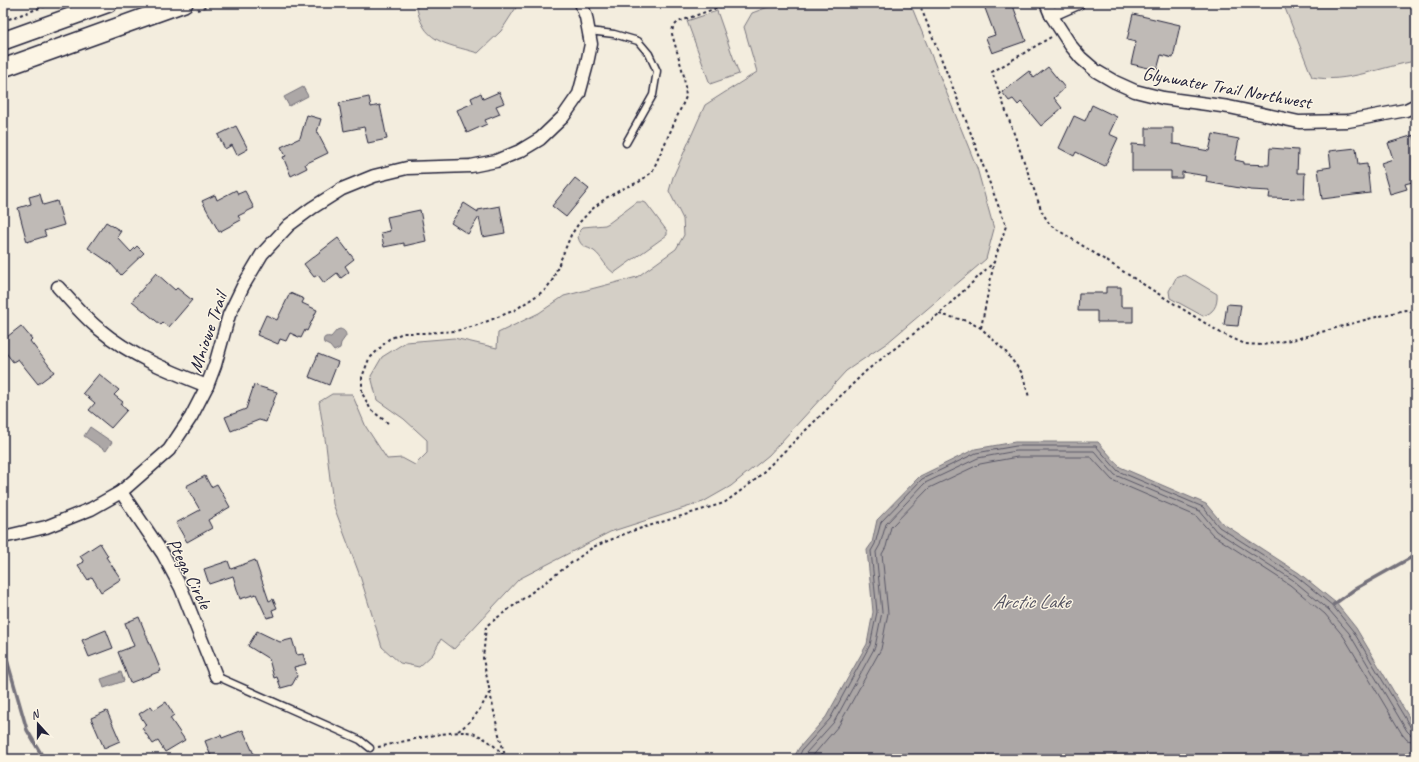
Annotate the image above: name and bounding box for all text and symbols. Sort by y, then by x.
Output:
street label: Glynwater Trail Northwest [1141,61,1315,115]
street label: Mniowe Trail [183,286,234,375]
street label: Ptega Circle [161,534,218,615]
water label: Arctic Lake [993,589,1073,614]
north arrow [18,704,58,744]
text: N [29,706,42,722]

